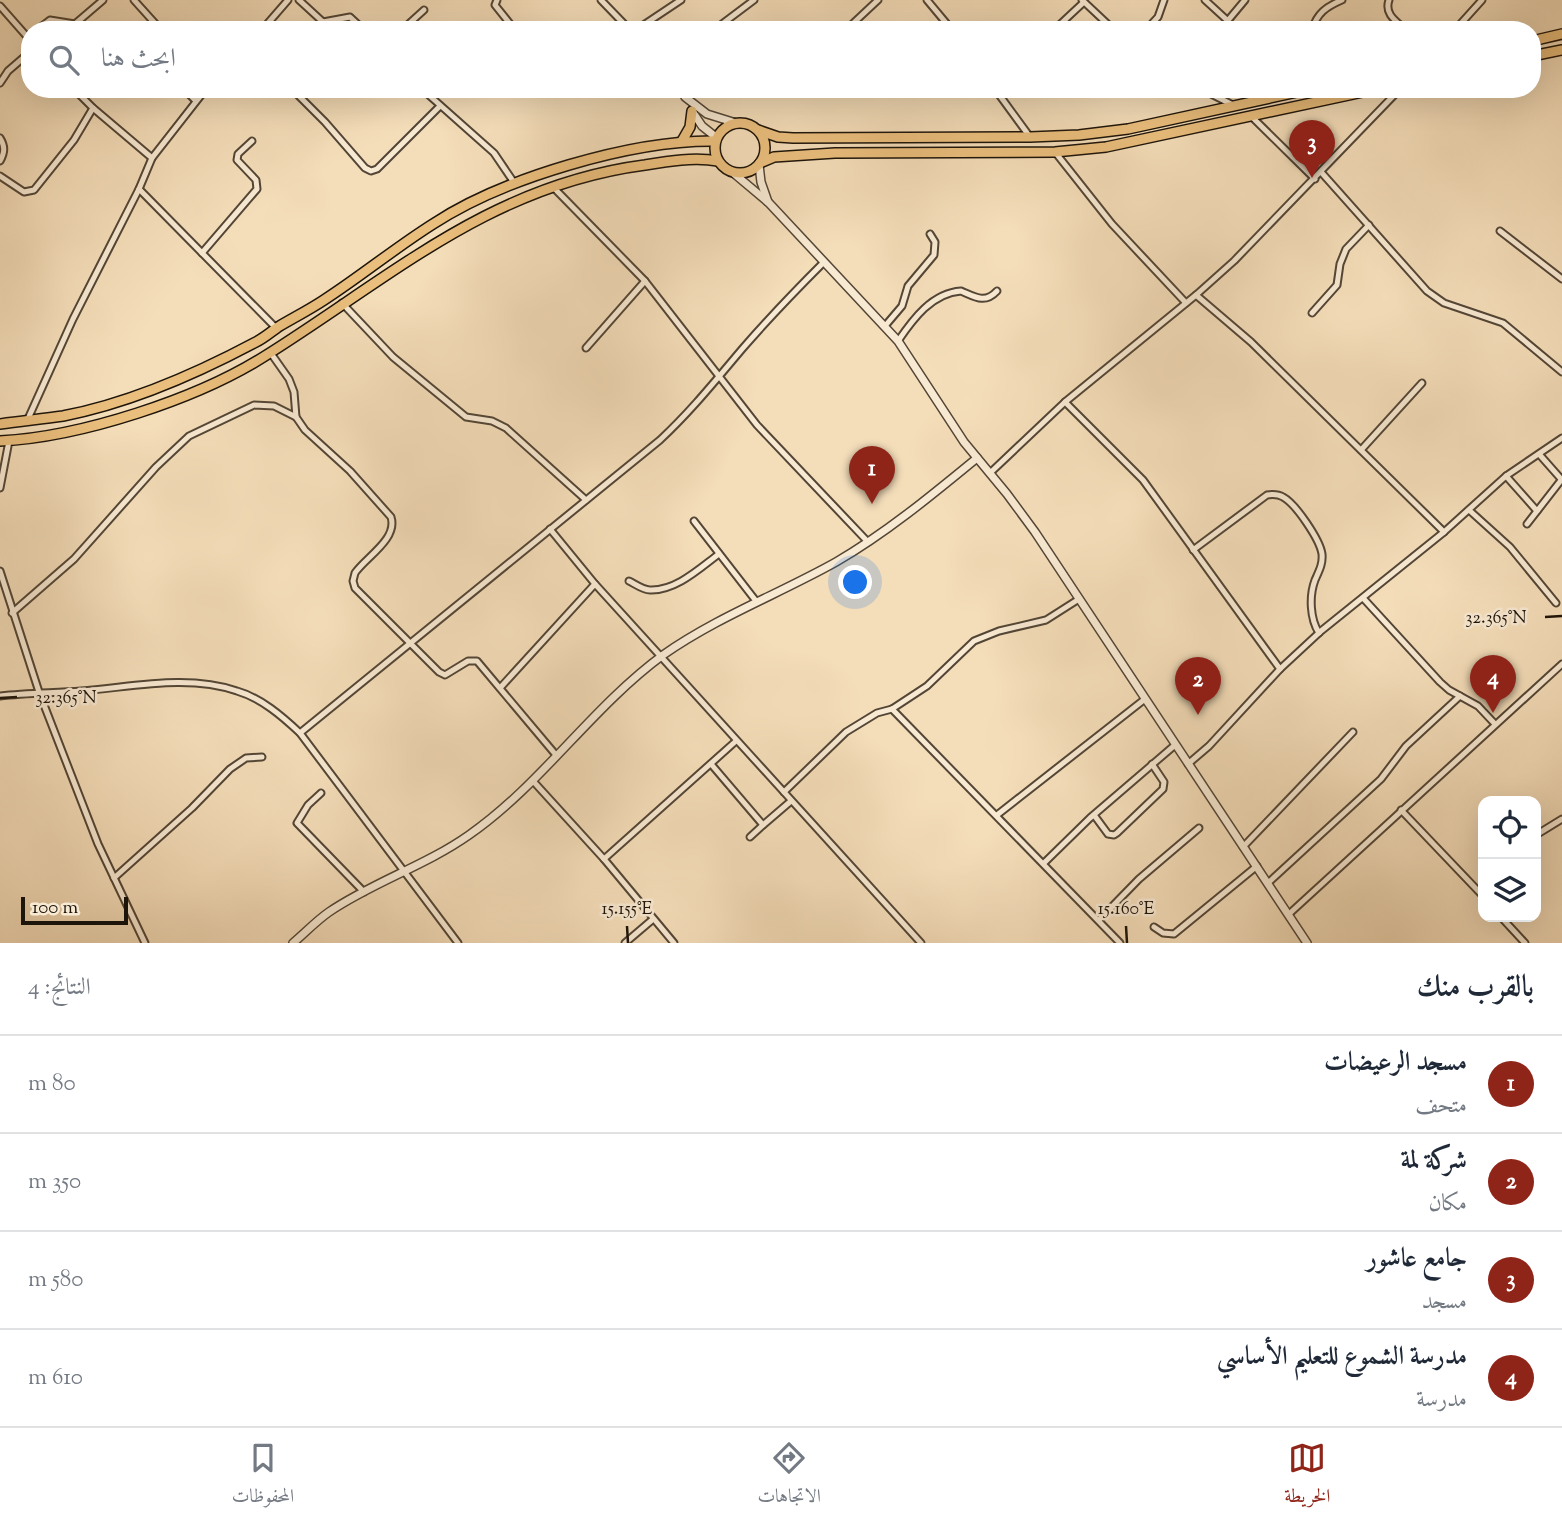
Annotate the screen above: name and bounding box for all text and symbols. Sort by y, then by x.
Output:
search box [21,21,1541,98]
icon: search [45,41,83,79]
text: ابحث هنا [101,41,176,78]
pin: 3 [1289,120,1335,178]
pin: 1 [849,446,895,504]
your location [838,565,872,599]
text: 32.365°N [1465,606,1527,632]
pin: 4 [1470,655,1516,713]
pin: 2 [1175,657,1221,715]
text: 32.365°N [35,686,97,712]
map controls [1478,796,1541,922]
button: locate [1478,796,1541,859]
button: layers [1478,859,1541,922]
scale bar [21,894,128,926]
text: 100 m [32,895,78,922]
text: 15.155°E [602,897,653,923]
text: 15.160°E [1098,897,1154,923]
text: بالقرب منك [1417,967,1534,1010]
text: النتائج: 4 [28,972,91,1005]
text: مسجد الرعيضات [1324,1045,1467,1082]
text: 80 m [28,1068,76,1101]
text: 1 [1507,1068,1515,1101]
text: متحف [1415,1090,1467,1123]
text: شركة لمة [1400,1143,1467,1180]
text: 350 m [28,1166,81,1199]
text: 2 [1506,1166,1516,1199]
text: مكان [1428,1188,1467,1221]
text: جامع عاشور [1367,1241,1467,1278]
text: 580 m [28,1264,83,1297]
text: 3 [1506,1264,1516,1297]
text: مسجد [1422,1286,1467,1319]
text: مدرسة الشموع للتعليم الأساسي [1217,1339,1467,1376]
text: 610 m [28,1362,83,1395]
text: 4 [1505,1362,1517,1395]
text: مدرسة [1416,1384,1467,1417]
tab: المحفوظات [232,1439,294,1514]
tab: الاتجاهات [757,1439,821,1514]
tab: الخريطة [1284,1439,1330,1514]

